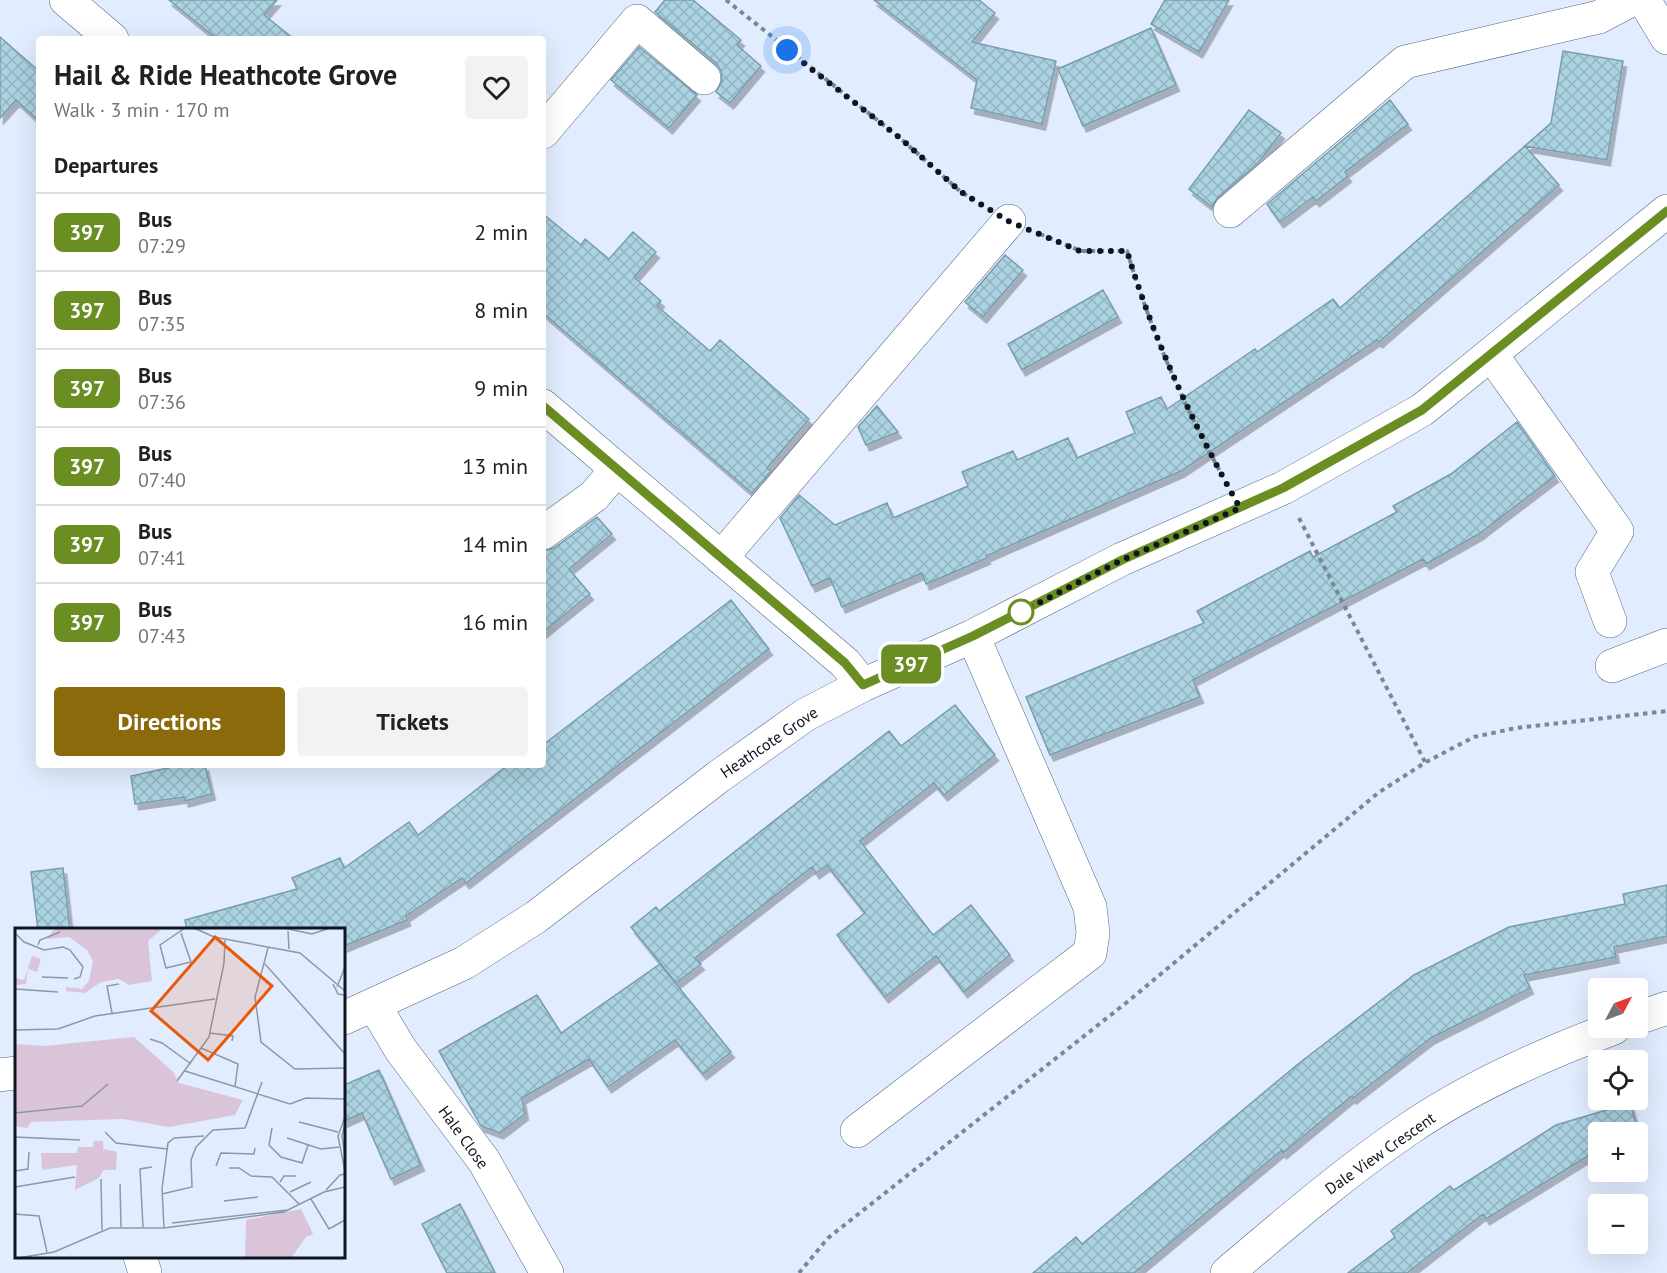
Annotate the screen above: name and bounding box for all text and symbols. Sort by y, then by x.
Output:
your location [772,35,802,65]
text: Hail & Ride Heathcote Grove [54,56,397,93]
button: heart [465,56,528,119]
text: Walk · 3 min · 170 m [54,97,230,123]
text: Departures [54,151,158,179]
text: Bus [138,205,172,233]
text: 2 min [474,218,528,246]
text: 397 [69,219,105,246]
text: 07:29 [138,233,186,259]
text: Bus [138,283,172,311]
text: 8 min [474,296,528,324]
text: 397 [69,297,105,324]
text: 07:35 [138,311,186,337]
text: Bus [138,361,172,389]
text: 9 min [474,374,528,402]
text: 397 [69,375,105,402]
text: 07:36 [138,389,186,415]
text: Bus [138,439,172,467]
text: 13 min [462,452,528,480]
text: 397 [69,453,105,480]
text: 07:40 [138,467,186,493]
text: Bus [138,517,172,545]
text: 14 min [462,530,528,558]
text: 397 [69,531,105,558]
text: 07:41 [138,545,186,571]
text: Bus [138,595,172,623]
unlabelled marker [1008,599,1034,625]
text: 16 min [462,608,528,636]
text: 397 [69,609,105,636]
text: 07:43 [138,623,186,649]
line badge: 397 [876,644,946,684]
text: 397 [893,651,929,678]
button: Directions [54,687,285,756]
button: Tickets [297,687,528,756]
street label: Heathcote Grove [716,702,822,782]
inset map [15,928,345,1258]
north arrow [1588,978,1648,1038]
map controls [1588,978,1648,1254]
button: locate [1588,1050,1648,1110]
street label: Hale Close [434,1102,494,1172]
street label: Dale View Crescent [1321,1107,1440,1199]
button: + [1588,1122,1648,1182]
button: − [1588,1194,1648,1254]

